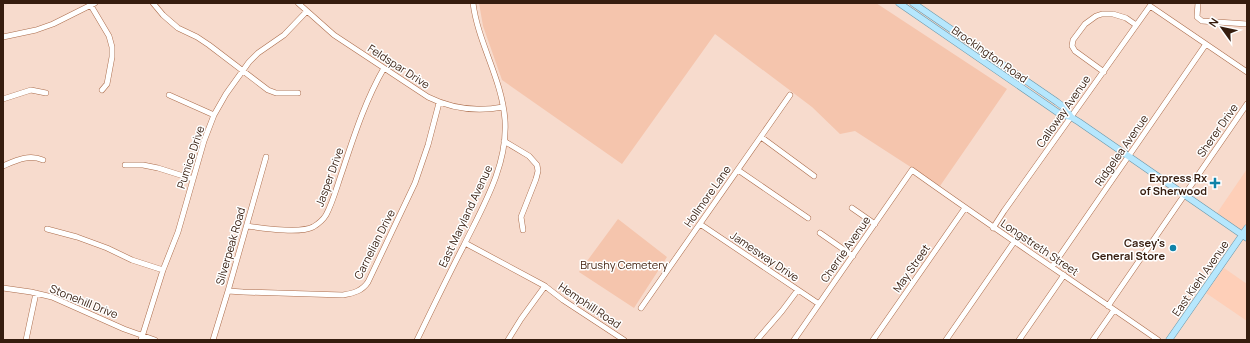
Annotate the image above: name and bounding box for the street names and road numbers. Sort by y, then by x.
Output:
street label: Brockington Road [949,22,1031,86]
street label: Feldspar Drive [365,40,433,92]
street label: Calloway Avenue [1032,71,1094,150]
street label: Sherer Drive [1193,100,1241,160]
street label: Ridgelea Avenue [1091,111,1152,189]
street label: Pumice Drive [173,123,207,190]
street label: Jasper Drive [311,145,347,209]
street label: East Maryland Avenue [435,162,496,270]
street label: Hollmore Lane [680,162,734,230]
street label: Silverpeak Road [212,205,248,287]
street label: Carnelian Drive [350,206,398,282]
street label: Cherrie Avenue [817,212,874,285]
street label: Longstreth Street [998,215,1082,279]
street label: Jamesway Drive [728,227,803,285]
street label: East Kiehl Avenue [1168,237,1232,319]
street label: May Street [889,241,933,295]
street label: Hemphill Road [556,279,624,331]
street label: Stonehill Drive [48,280,121,322]

